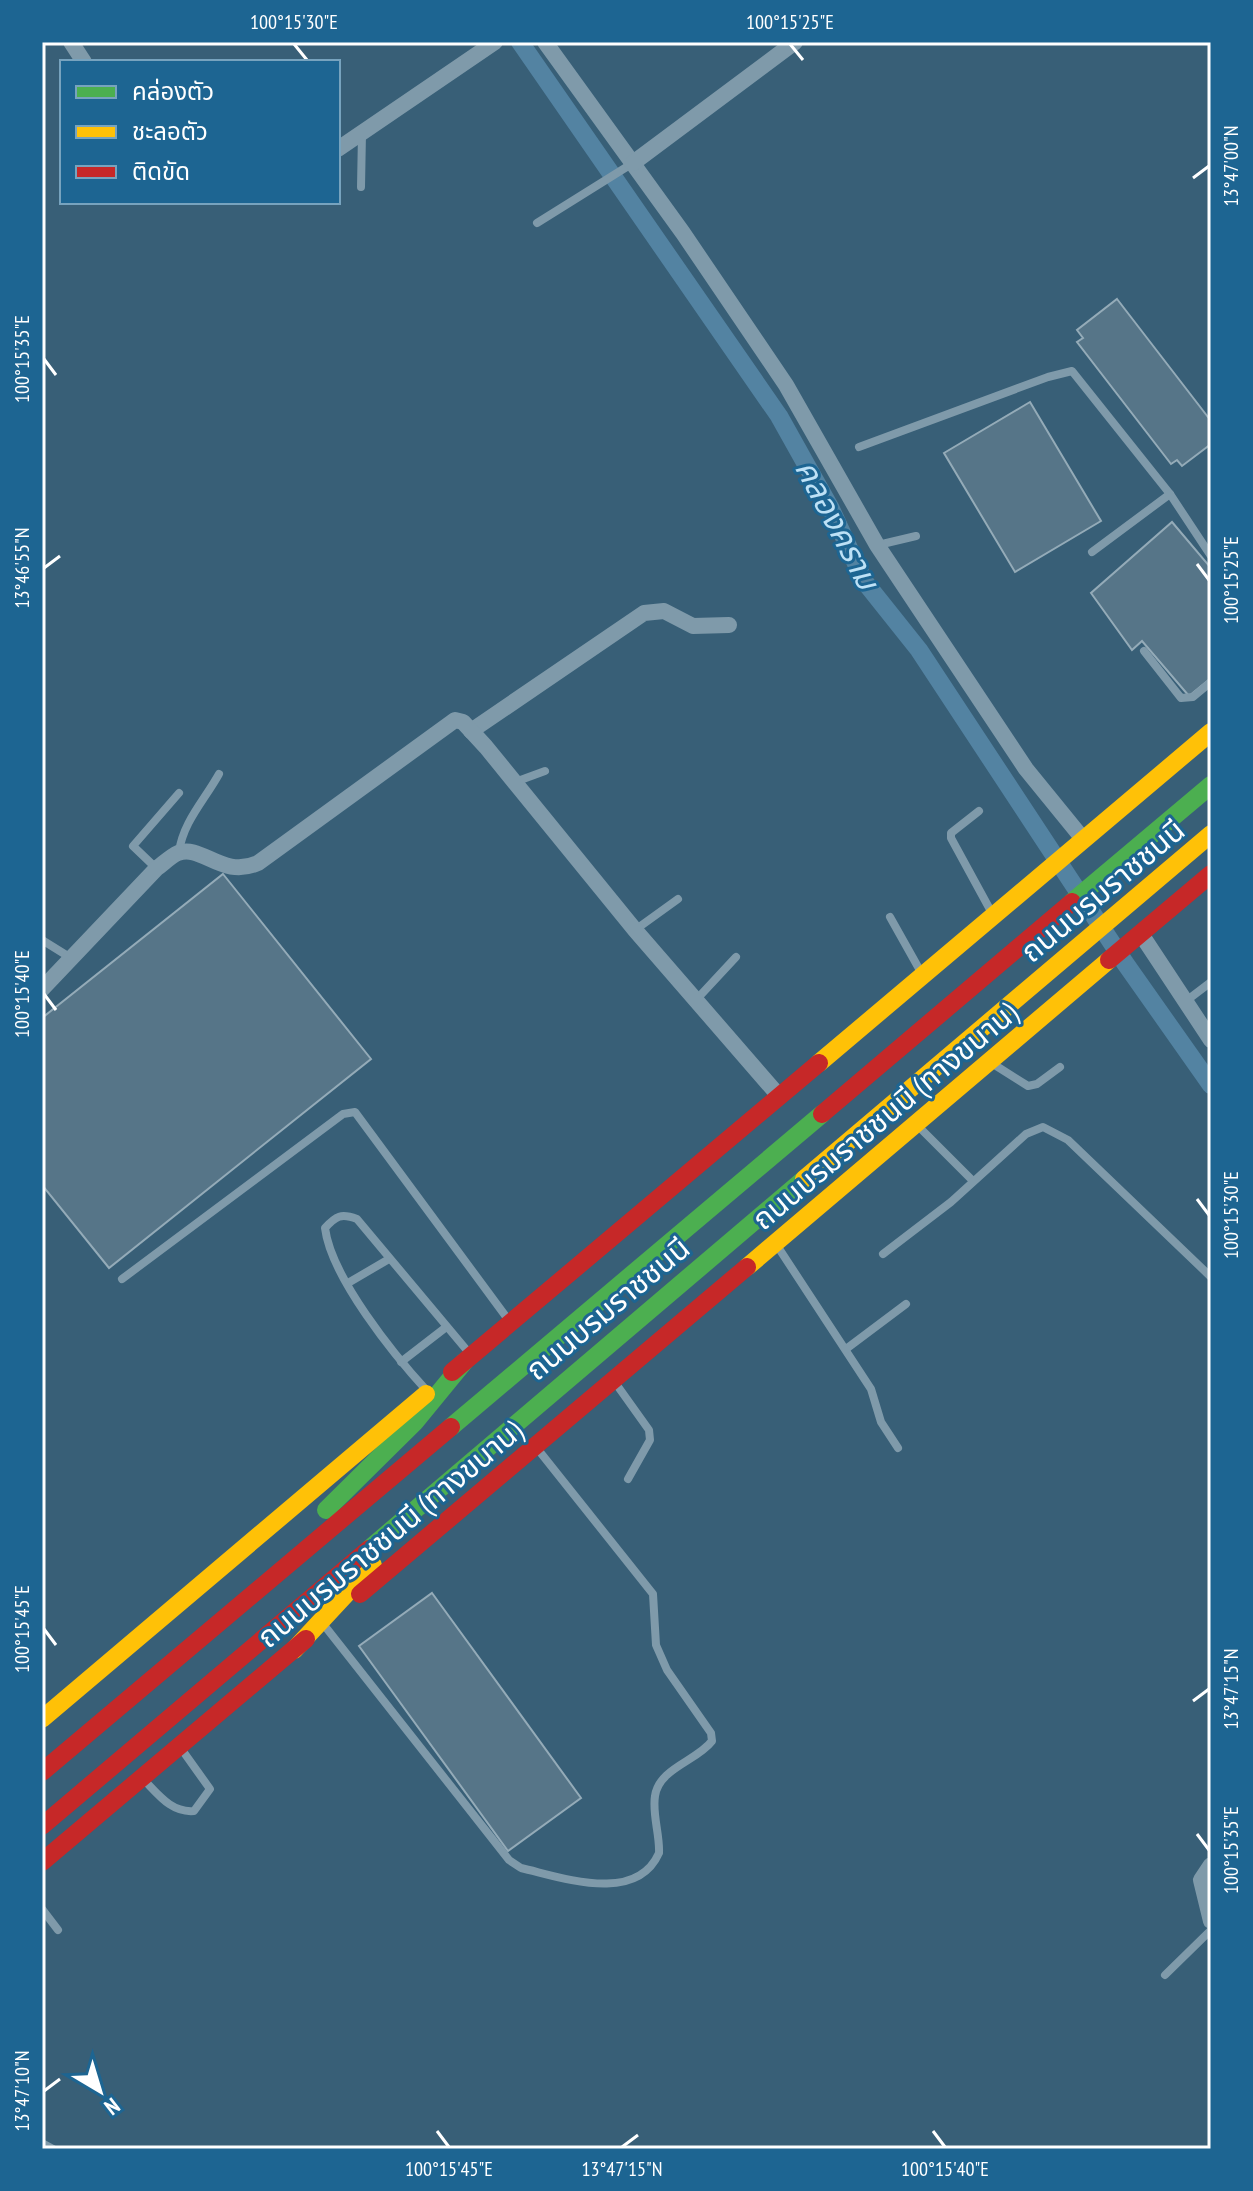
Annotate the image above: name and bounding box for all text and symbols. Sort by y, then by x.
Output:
text: 100°15'30"E [250,9,338,35]
text: 100°15'25"E [746,9,834,35]
legend [60,60,340,204]
text: คล่องตัว [132,76,214,107]
text: ชะลอตัว [132,116,208,147]
text: 13°47'00"N [1218,126,1244,206]
text: ติดขัด [132,156,190,187]
text: 100°15'35"E [9,315,35,403]
water label: คลองคราม [786,452,891,598]
text: 13°46'55"N [9,528,35,608]
text: 100°15'25"E [1218,536,1244,624]
street label: ถนนบรมราชชนนี [1012,810,1192,970]
text: 100°15'40"E [9,950,35,1038]
street label: ถนนบรมราชชนนี (ทางขนาน) [743,992,1025,1238]
text: 100°15'30"E [1218,1171,1244,1259]
street label: ถนนบรมราชชนนี [517,1228,697,1388]
street label: ถนนบรมราชชนนี (ทางขนาน) [248,1410,530,1656]
text: 100°15'45"E [9,1585,35,1673]
text: 13°47'15"N [1218,1649,1244,1729]
text: 100°15'35"E [1218,1806,1244,1894]
text: 13°47'10"N [9,2051,35,2131]
north arrow [60,2051,140,2131]
text: N [99,2092,126,2121]
text: 100°15'45"E [405,2156,493,2182]
text: 13°47'15"N [582,2156,662,2182]
text: 100°15'40"E [901,2156,989,2182]

